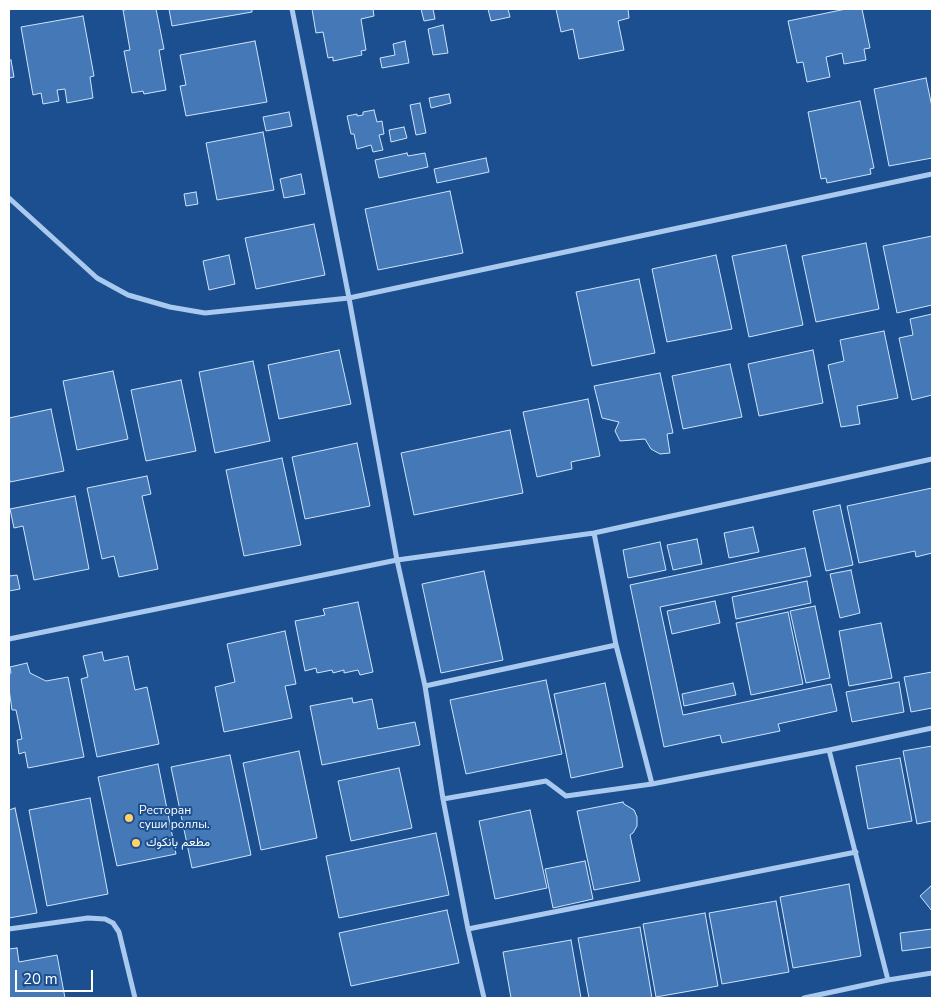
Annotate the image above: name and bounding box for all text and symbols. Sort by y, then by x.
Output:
place label: Ресторан суши роллы. [139,804,210,832]
marker: Ресторан суши роллы. [123,812,135,824]
place label: مطعم بانكوك [146,836,210,850]
marker: مطعم بانكوك [130,837,142,849]
scale bar [18,960,95,992]
text: 20 m [23,969,58,989]

